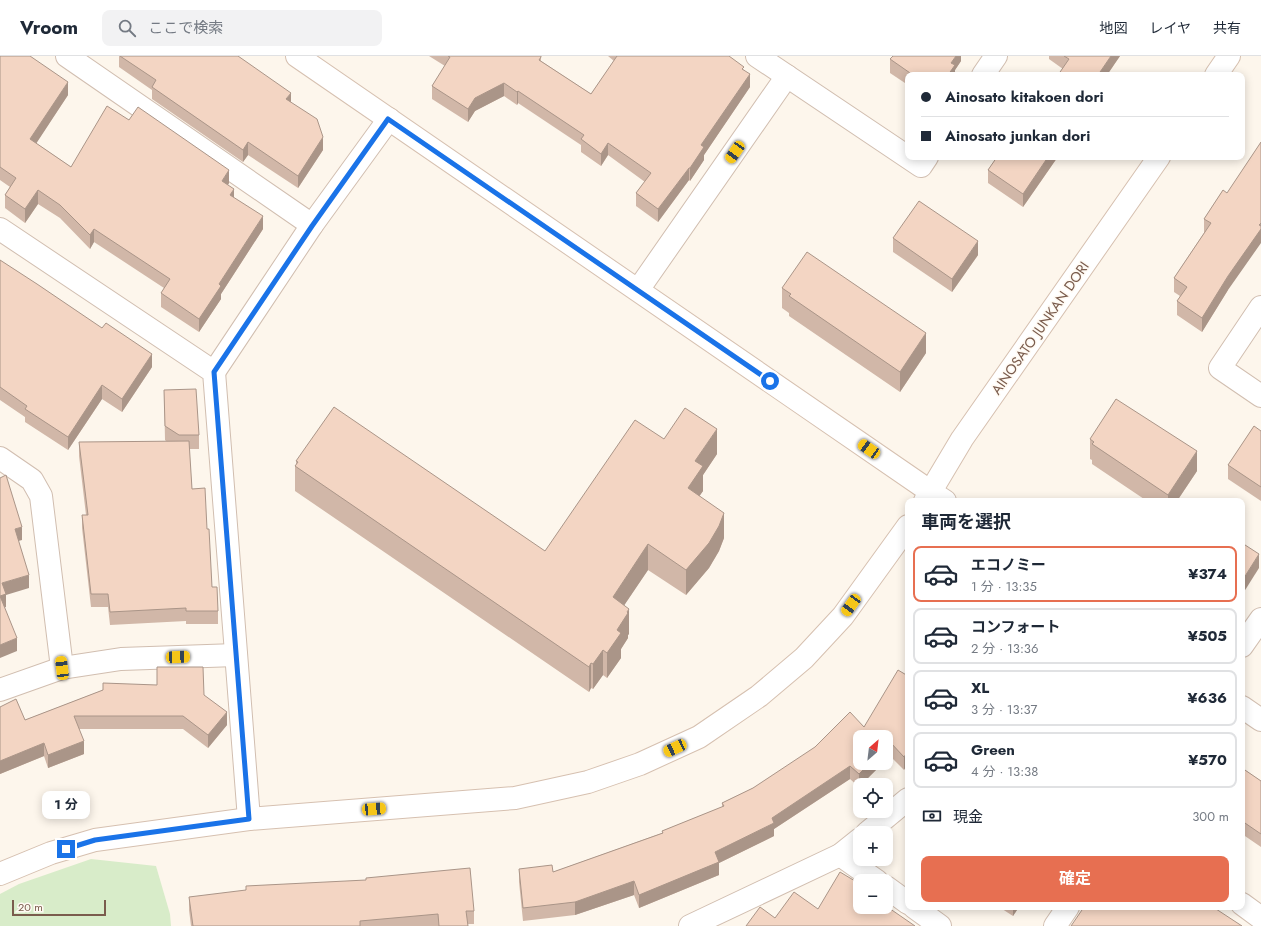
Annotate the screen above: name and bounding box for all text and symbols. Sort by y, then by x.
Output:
search box [102,10,382,46]
text: Vroom [20,14,78,41]
icon: search [116,17,138,39]
text: ここで検索 [148,17,223,39]
text: 地図 [1099,18,1127,38]
text: レイヤ [1149,18,1191,38]
text: 共有 [1213,18,1241,38]
text: Ainosato kitakoen dori [945,86,1104,108]
text: Ainosato junkan dori [945,125,1090,147]
car [723,139,747,165]
street label: AINOSATO JUNKAN DORI [986,257,1094,399]
route start [761,372,779,390]
car [856,437,882,461]
text: 車両を選択 [921,509,1011,535]
text: エコノミー [971,554,1046,576]
icon: car [923,556,959,592]
text: ¥374 [1188,563,1227,585]
text: 1 分 · 13:35 [971,577,1037,596]
car [839,592,863,618]
text: コンフォート [971,616,1061,638]
icon: car [923,618,959,654]
text: ¥505 [1188,625,1227,647]
text: 2 分 · 13:36 [971,639,1038,658]
car [166,651,190,663]
car [55,655,69,681]
text: XL [971,677,989,699]
icon: car [923,680,959,716]
text: ¥636 [1188,687,1227,709]
text: 3 分 · 13:37 [971,700,1037,719]
north arrow [853,730,893,770]
map controls [853,730,893,914]
car [662,737,688,759]
text: Green [971,739,1015,761]
icon: car [923,742,959,778]
text: ¥570 [1188,749,1227,771]
text: 4 分 · 13:38 [971,762,1038,781]
button: locate [853,778,893,818]
callout: 1 分 [42,791,90,819]
text: 1 分 [54,795,78,814]
car [362,802,386,816]
icon: cash [921,805,943,827]
text: 現金 [953,806,983,828]
text: 300 m [1192,807,1229,826]
button: + [853,826,893,866]
route end [57,840,75,858]
button: 確定 [921,856,1229,902]
button: − [853,874,893,914]
scale bar [12,898,106,917]
text: 20 m [18,899,43,915]

